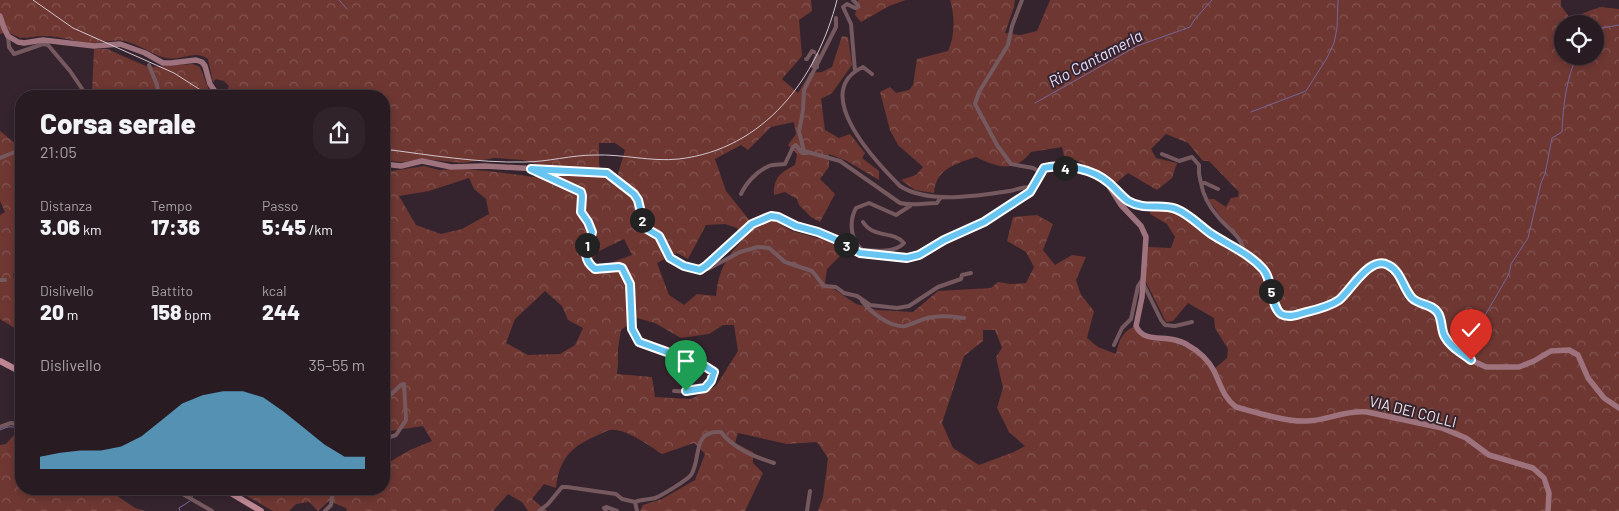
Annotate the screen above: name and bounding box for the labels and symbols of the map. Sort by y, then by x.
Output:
water label: Rio Cantamerla [1045,25,1145,91]
pin: 4 [1052,156,1078,180]
pin: 2 [630,208,654,232]
pin: 1 [574,232,600,258]
pin: 3 [834,232,858,258]
pin: 5 [1258,278,1284,304]
pin [1450,309,1492,360]
pin [665,340,707,391]
street label: VIA DEI COLLI [1367,391,1459,431]

